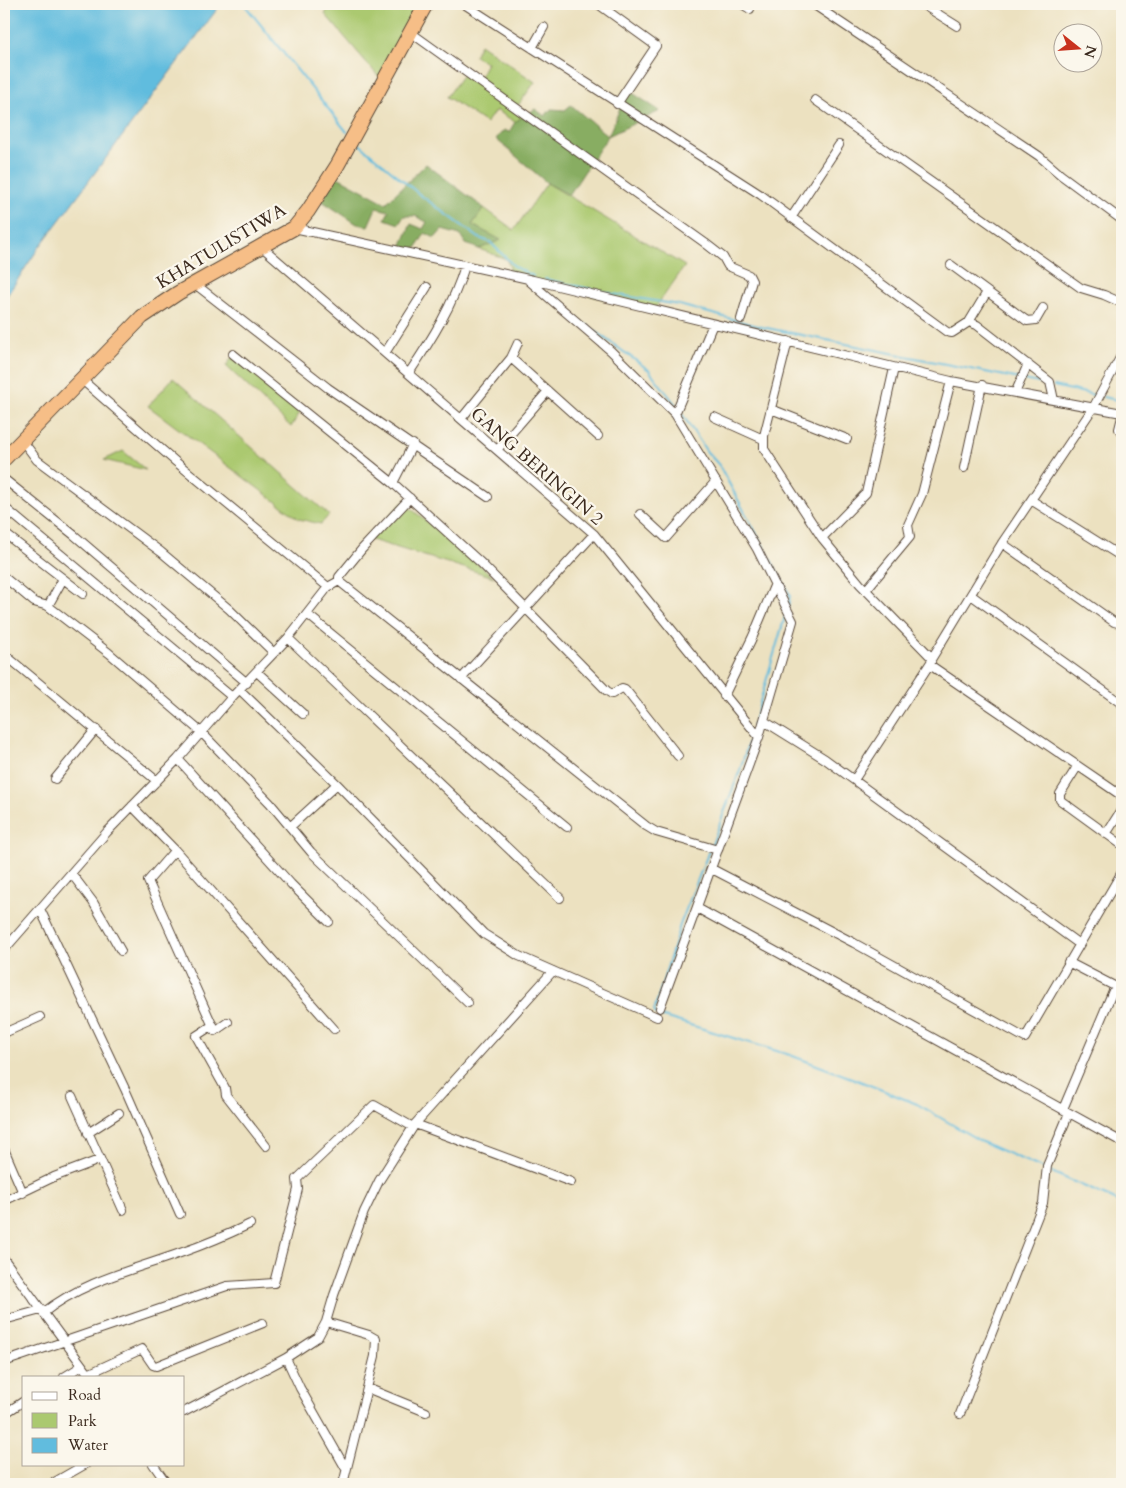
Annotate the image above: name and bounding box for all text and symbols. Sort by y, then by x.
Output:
north arrow [1054,22,1104,72]
text: N [1079,43,1101,60]
street label: KHATULISTIWA [152,198,291,295]
street label: GANG BERINGIN 2 [465,402,608,531]
legend [22,1376,185,1466]
text: Road [68,1385,101,1405]
text: Park [68,1411,97,1431]
text: Water [67,1435,109,1455]

